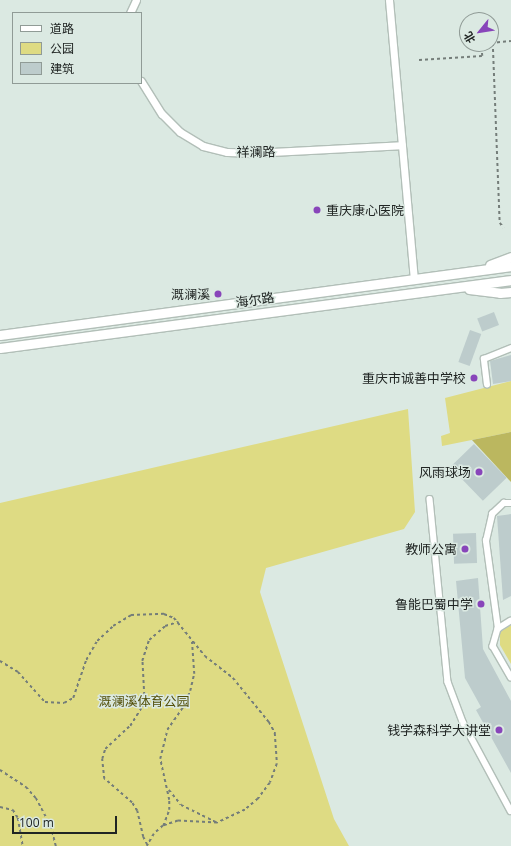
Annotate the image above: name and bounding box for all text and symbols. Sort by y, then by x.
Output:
legend [12,12,142,84]
north arrow [459,12,499,52]
text: 道路 [50,20,74,37]
text: 北 [460,29,478,46]
text: 公园 [50,40,74,57]
text: 建筑 [50,60,74,77]
street label: 祥澜路 [236,144,276,160]
place label: 重庆康心医院 [326,202,404,218]
marker: 重庆康心医院 [311,204,323,216]
place label: 溉澜溪 [171,286,210,302]
marker: 溉澜溪 [213,289,223,299]
street label: 海尔路 [235,290,275,310]
place label: 重庆市诚善中学校 [362,370,466,386]
marker: 重庆市诚善中学校 [469,373,479,383]
place label: 风雨球场 [419,464,471,480]
marker: 风雨球场 [474,467,484,477]
place label: 教师公寓 [405,541,457,557]
marker: 教师公寓 [460,544,470,554]
place label: 鲁能巴蜀中学 [395,596,473,612]
marker: 鲁能巴蜀中学 [476,599,486,609]
park label: 溉澜溪体育公园 [99,693,189,709]
place label: 钱学森科学大讲堂 [387,722,491,738]
marker: 钱学森科学大讲堂 [494,725,504,735]
scale bar [14,808,119,834]
text: 100 m [19,814,54,831]

